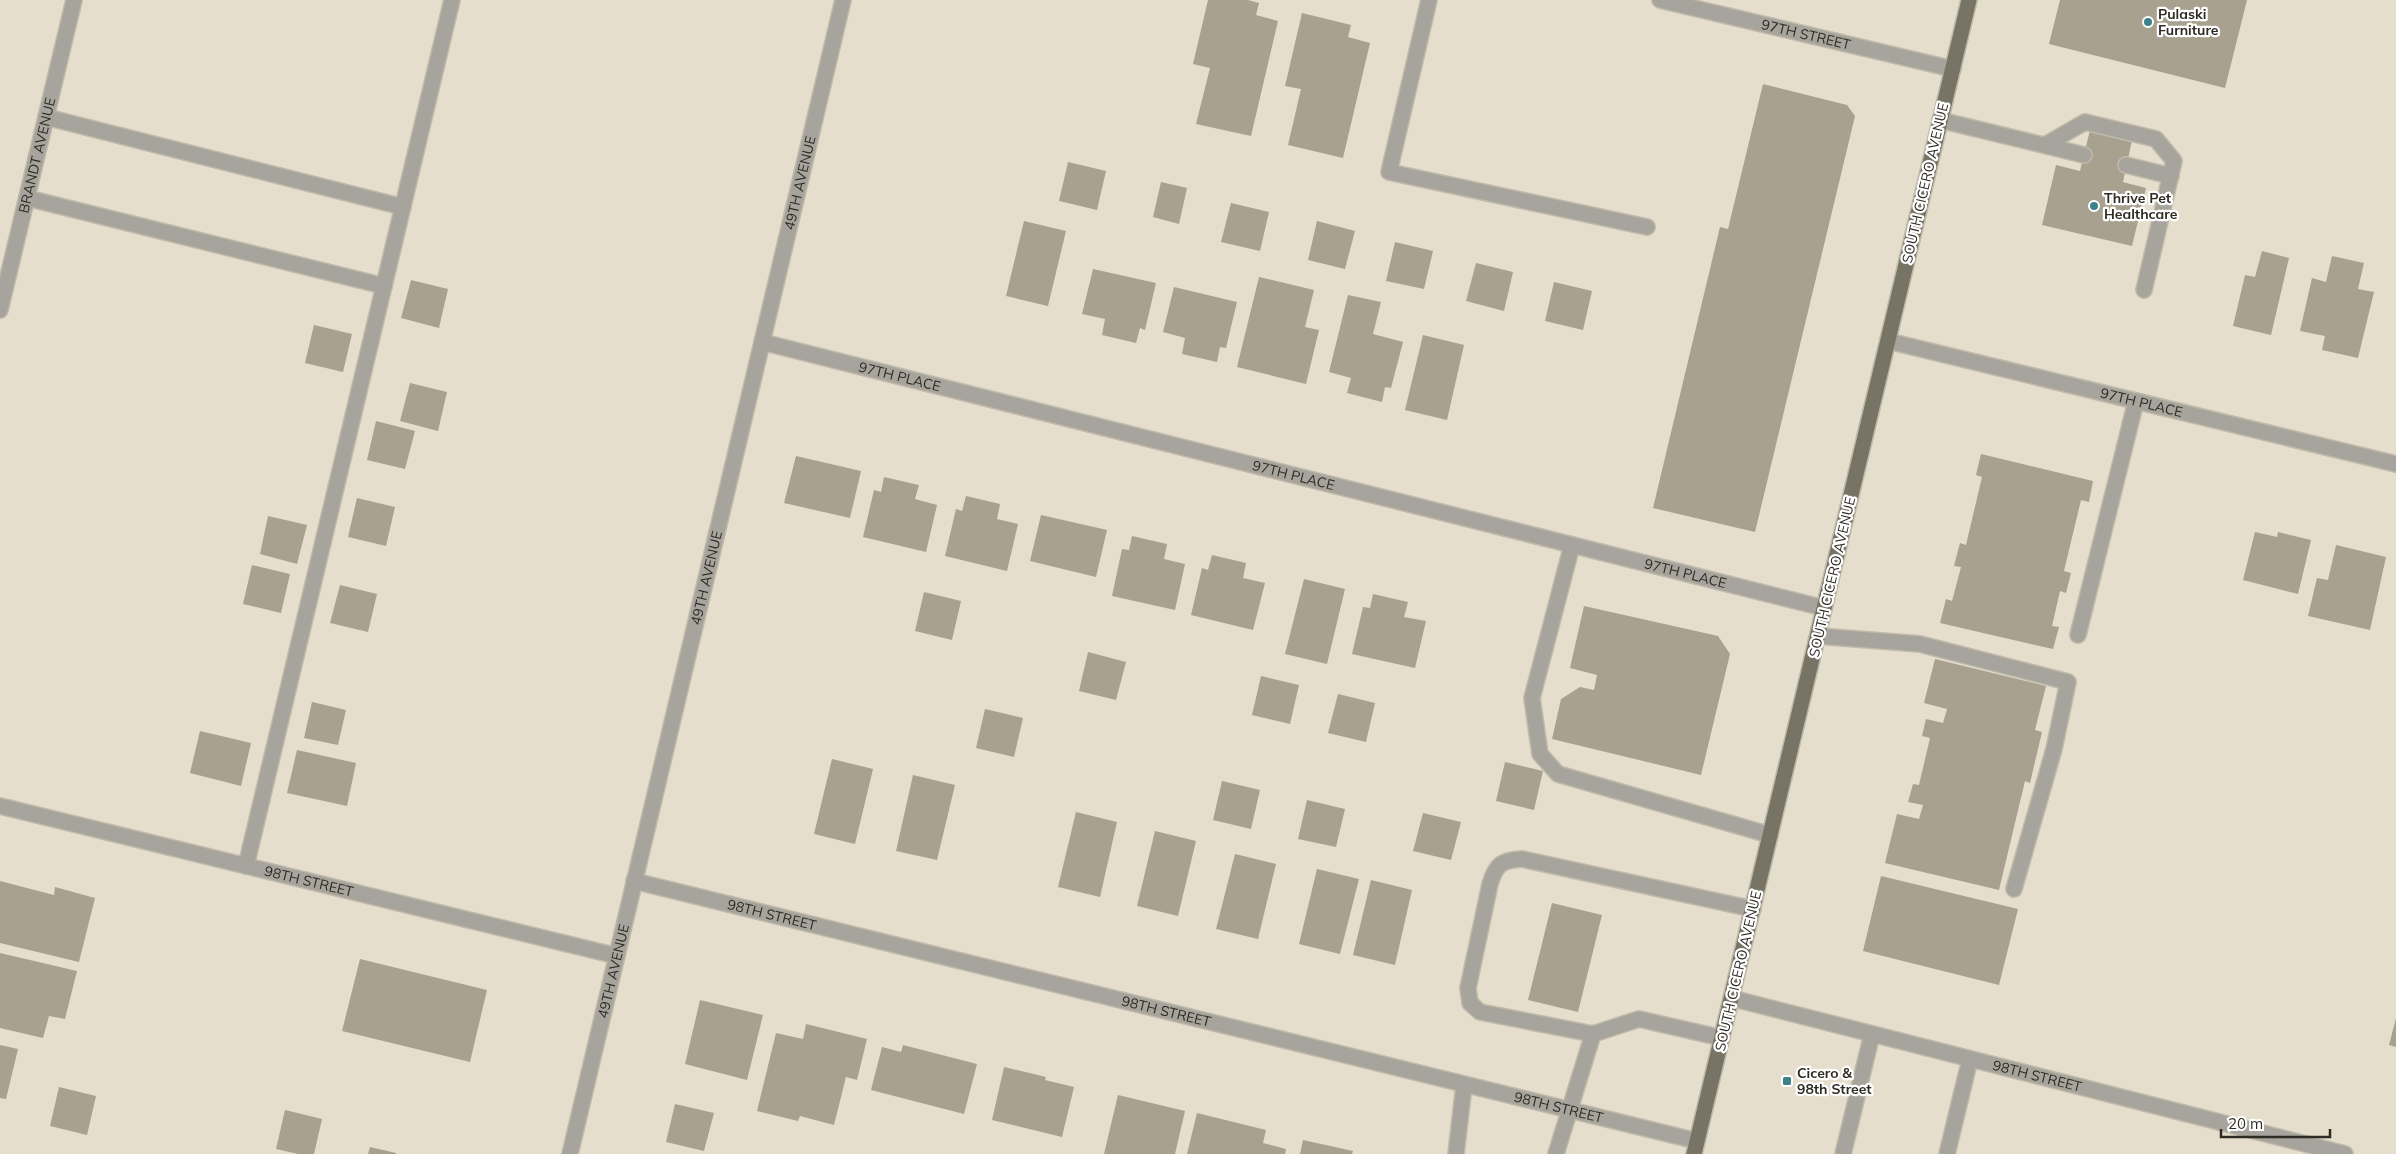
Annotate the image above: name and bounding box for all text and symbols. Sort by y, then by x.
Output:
place label: Pulaski Furniture [2158,5,2219,39]
street label: 97TH STREET [1760,15,1853,54]
marker: Pulaski Furniture [2142,16,2154,28]
street label: BRANDT AVENUE [14,96,59,215]
street label: SOUTH CICERO AVENUE [1898,101,1952,265]
street label: 49TH AVENUE [780,134,820,232]
place label: Thrive Pet Healthcare [2104,189,2178,223]
marker: Thrive Pet Healthcare [2088,200,2100,212]
street label: 97TH PLACE [857,358,943,395]
street label: 97TH PLACE [2099,384,2185,421]
street label: 97TH PLACE [1251,456,1337,494]
street label: SOUTH CICERO AVENUE [1805,495,1859,659]
street label: 49TH AVENUE [686,529,726,627]
street label: 97TH PLACE [1642,554,1728,592]
street label: 98TH STREET [263,862,356,901]
street label: SOUTH CICERO AVENUE [1711,889,1765,1053]
street label: 98TH STREET [726,895,819,934]
street label: 49TH AVENUE [593,922,633,1020]
street label: 98TH STREET [1120,992,1213,1031]
street label: 98TH STREET [1991,1056,2084,1096]
place label: Cicero & 98th Street [1797,1064,1872,1098]
marker: Cicero & 98th Street [1781,1075,1793,1087]
street label: 98TH STREET [1512,1088,1606,1127]
scale bar [2221,1106,2330,1138]
text: 20 m [2228,1114,2263,1133]

